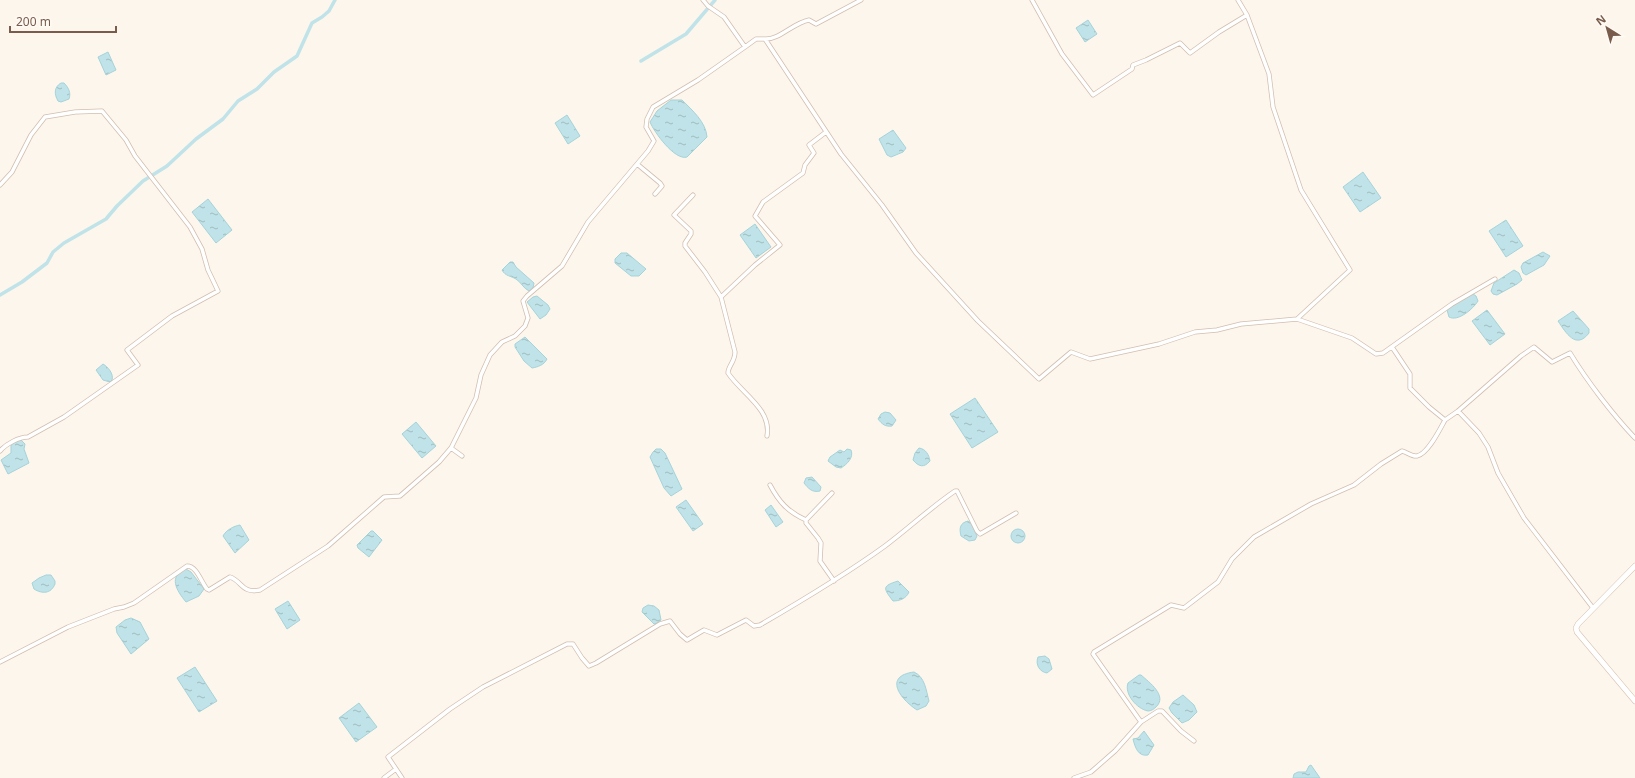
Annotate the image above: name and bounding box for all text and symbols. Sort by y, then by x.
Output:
scale bar [10,8,116,34]
north arrow [1587,8,1627,48]
text: N [1593,11,1609,28]
text: 200 m [16,13,51,30]

